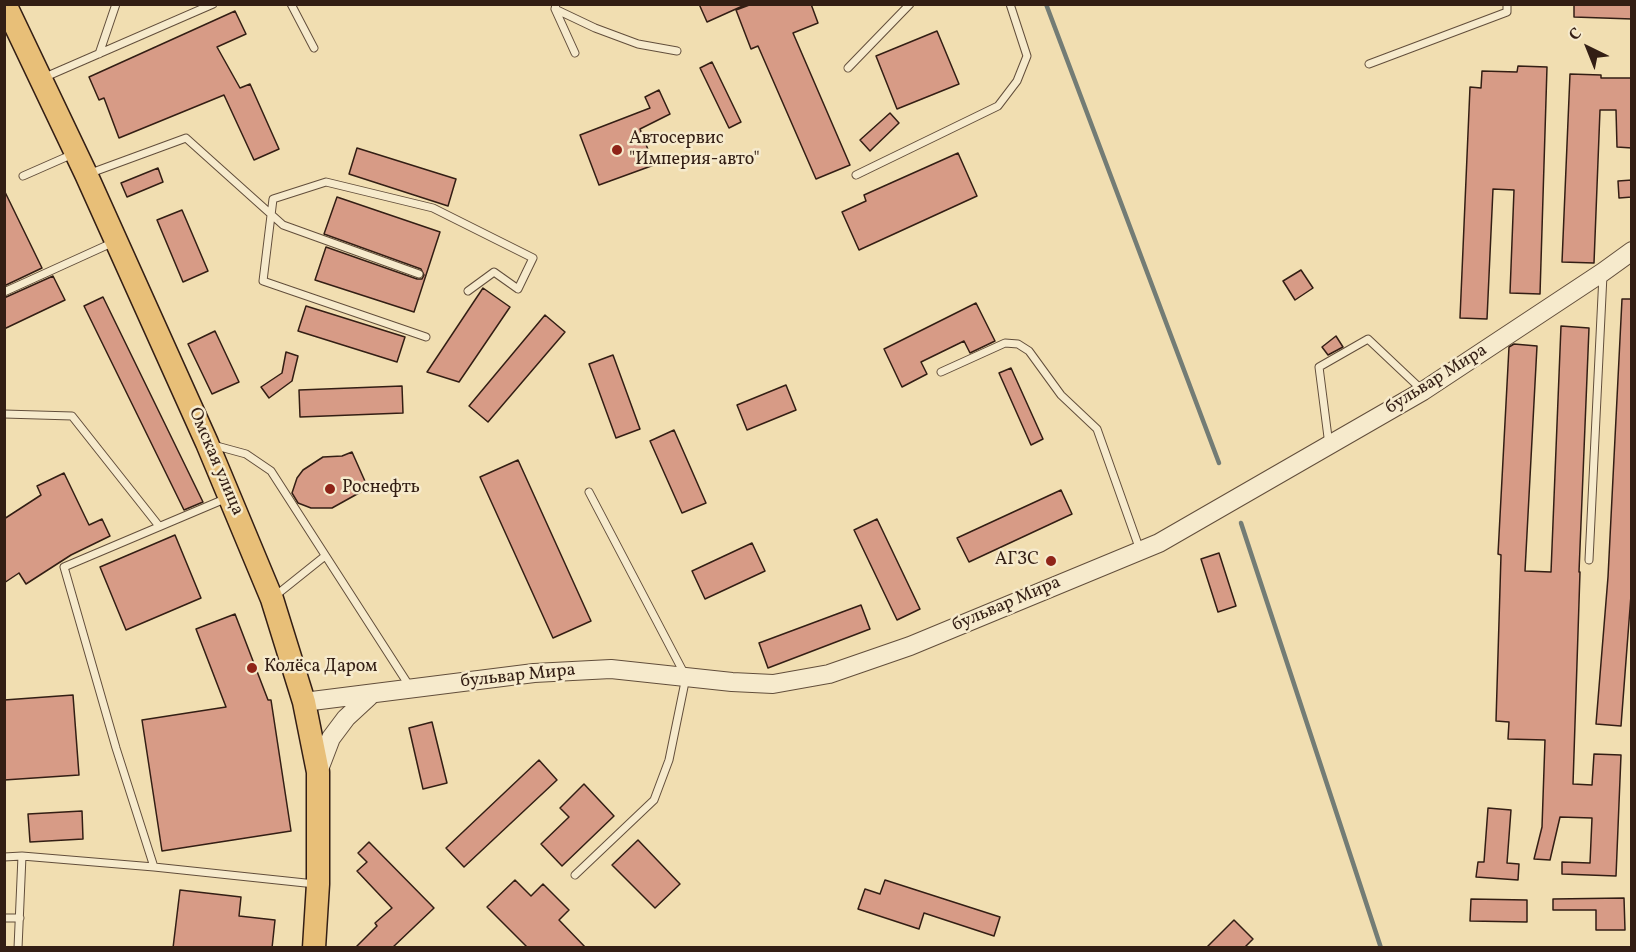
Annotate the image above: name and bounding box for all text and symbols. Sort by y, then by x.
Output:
north arrow [1558,18,1618,78]
text: С [1564,23,1587,46]
place label: Автосервис "Империя-авто" [629,129,760,172]
marker: Автосервис "Империя-авто" [610,143,624,157]
street label: бульвар Мира [1382,340,1492,420]
street label: Омская улица [183,405,247,519]
place label: Роснефть [342,478,420,500]
marker: Роснефть [323,482,337,496]
place label: АГЗС [995,550,1039,572]
marker: АГЗС [1044,554,1058,568]
street label: бульвар Мира [950,572,1064,638]
place label: Колёса Даром [264,657,377,679]
street label: бульвар Мира [459,660,577,694]
marker: Колёса Даром [245,661,259,675]

